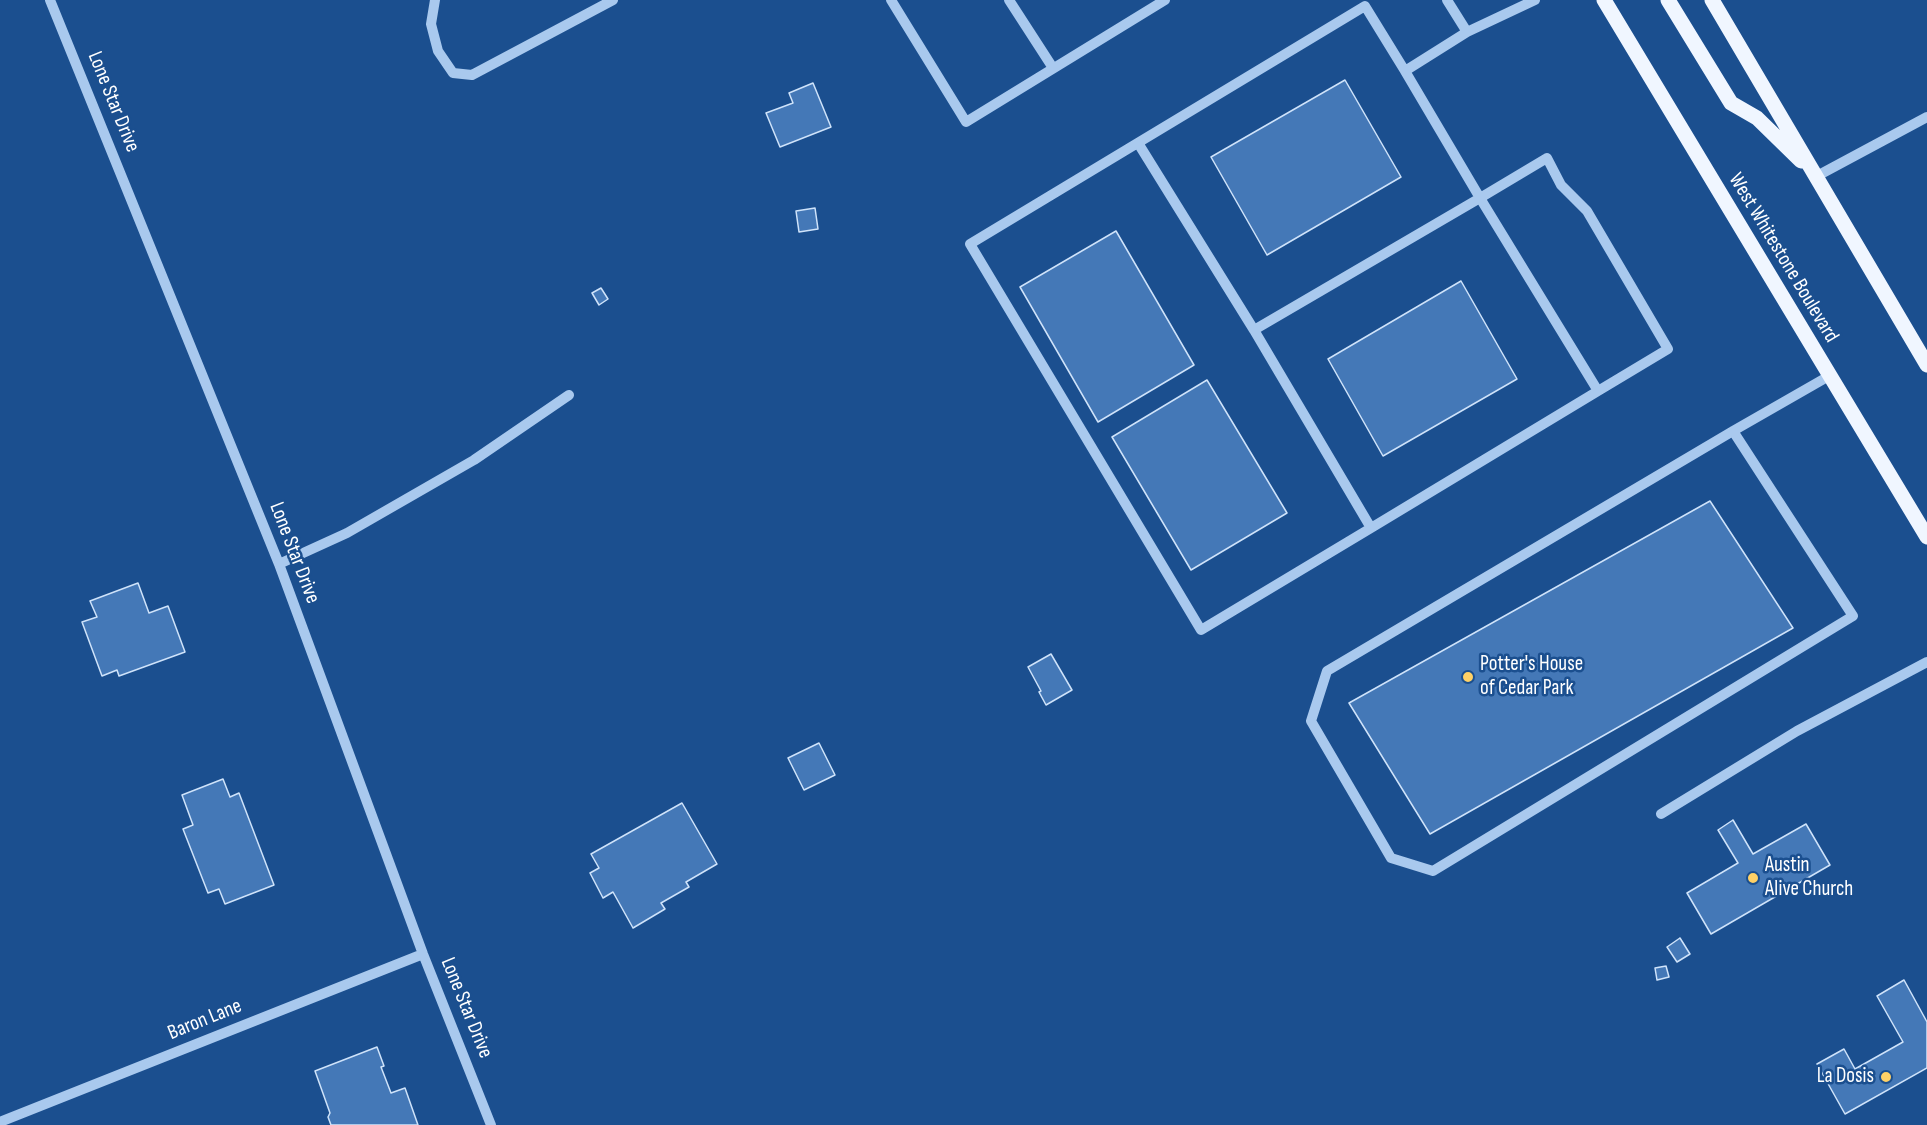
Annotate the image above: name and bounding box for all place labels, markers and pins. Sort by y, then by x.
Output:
place label: Potter's House of Cedar Park [1480,652,1583,702]
marker: Potter's House of Cedar Park [1461,670,1475,684]
place label: Austin Alive Church [1765,853,1853,903]
marker: Austin Alive Church [1746,871,1760,885]
place label: La Dosis [1817,1064,1874,1090]
marker: La Dosis [1879,1070,1893,1084]

